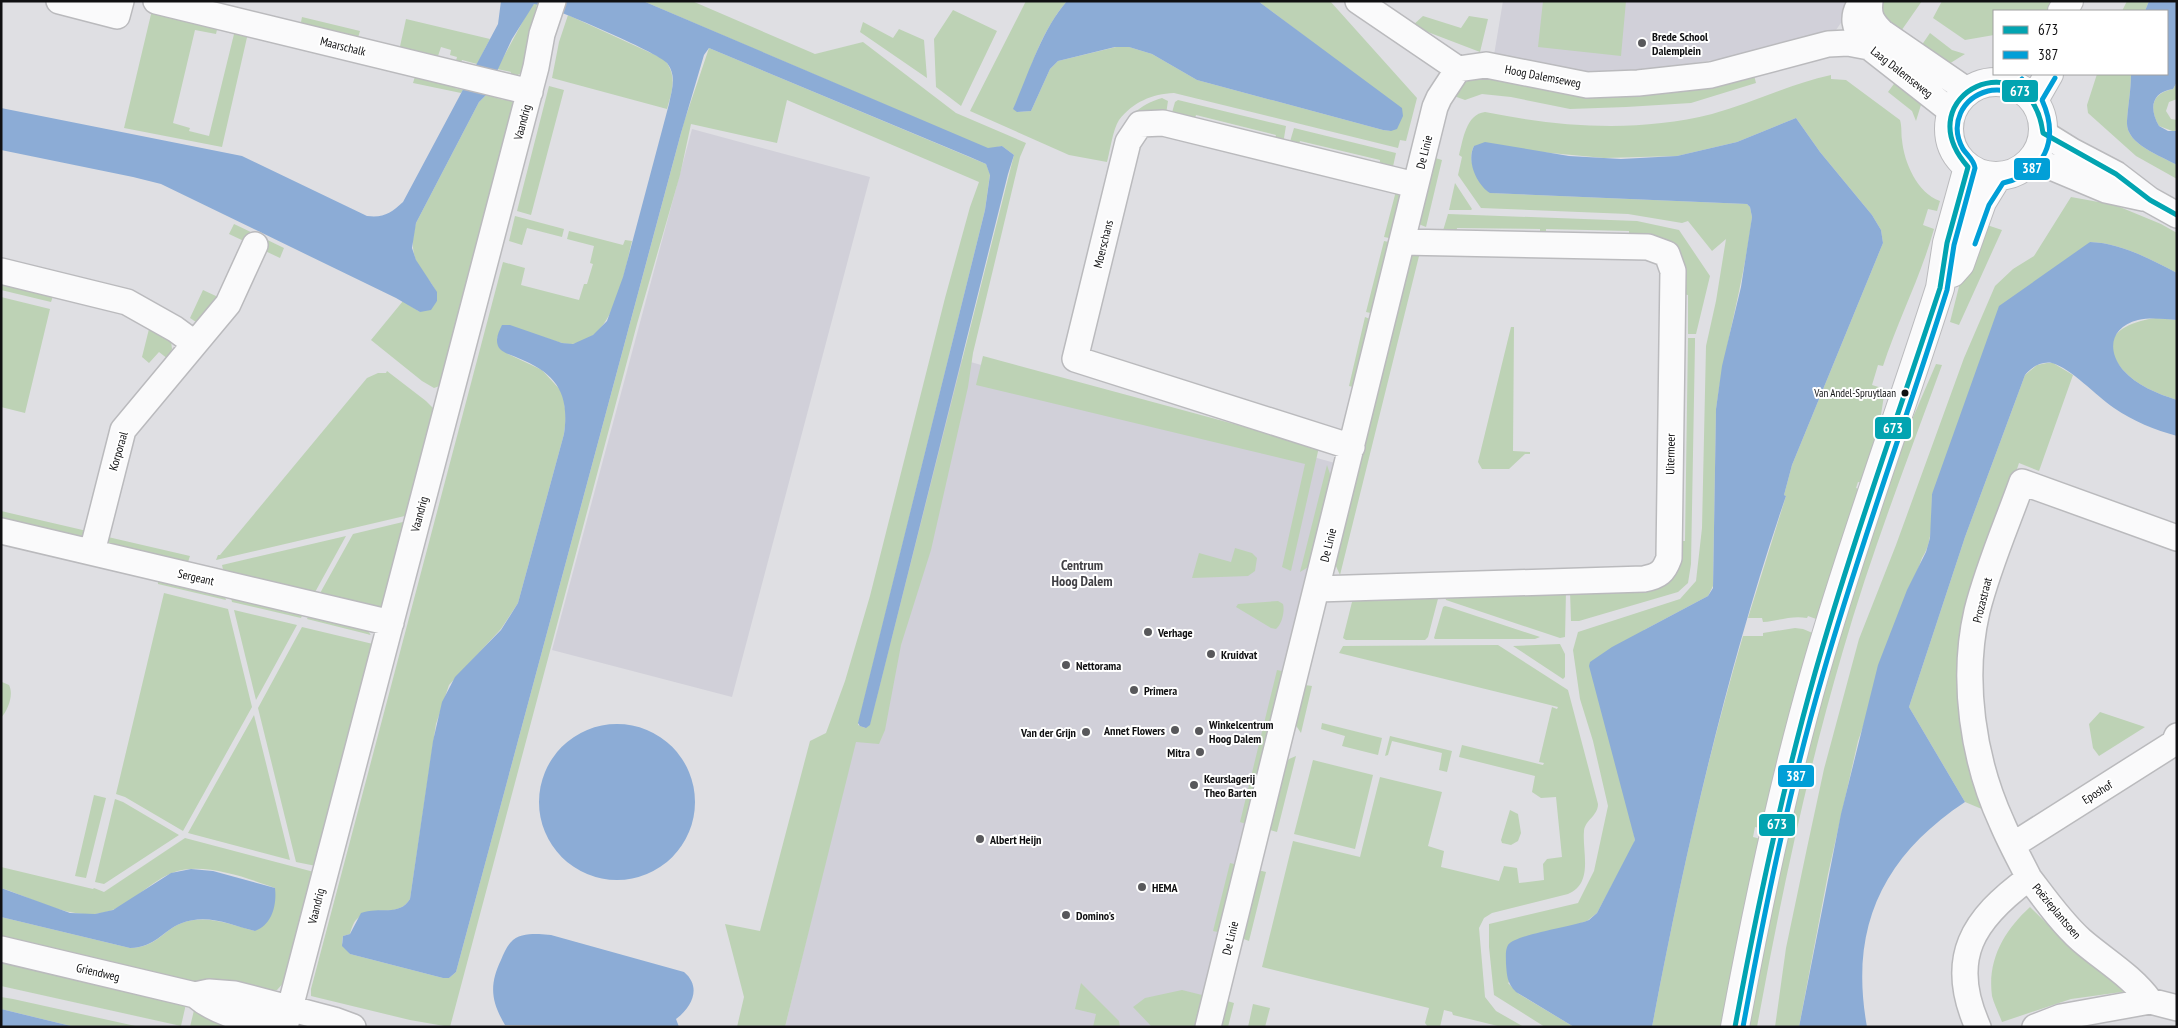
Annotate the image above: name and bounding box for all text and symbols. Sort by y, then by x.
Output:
legend [1993,10,2168,75]
text: 673 [2038,20,2058,39]
place label: Brede School Dalemplein [1652,29,1708,58]
street label: Maarschalk [319,33,368,59]
marker: Brede School Dalemplein [1636,37,1648,49]
street label: Laag Dalemseweg [1868,43,1936,101]
text: 387 [2038,45,2058,64]
street label: Hoog Dalemseweg [1504,61,1582,91]
line badge: 673 [2001,79,2039,103]
text: 673 [2010,82,2030,100]
street label: Vaandrig [510,103,534,142]
street label: De Linie [1413,134,1435,170]
line badge: 387 [2013,157,2051,181]
text: 387 [2022,159,2042,177]
street label: Moerschans [1090,219,1116,269]
place label: Van Andel-Spruytlaan [1813,386,1896,400]
marker: Van Andel-Spruytlaan [1900,388,1910,398]
line badge: 673 [1874,416,1912,440]
text: 673 [1883,419,1903,437]
street label: Korporaal [105,430,131,472]
street label: Uitermeer [1662,433,1678,475]
street label: Vaandrig [407,495,431,534]
street label: De Linie [1317,527,1339,563]
district label: Centrum Hoog Dalem [1052,556,1112,590]
street label: Sergeant [176,566,216,589]
street label: Prozastraat [1969,575,1995,624]
place label: Verhage [1157,625,1193,640]
marker: Verhage [1142,626,1154,638]
place label: Kruidvat [1221,647,1258,662]
marker: Kruidvat [1205,648,1217,660]
place label: Nettorama [1076,658,1121,673]
marker: Nettorama [1060,659,1072,671]
place label: Primera [1144,683,1177,698]
marker: Primera [1128,684,1140,696]
place label: Winkelcentrum Hoog Dalem [1208,717,1273,746]
place label: Annet Flowers [1103,723,1165,738]
marker: Annet Flowers [1169,724,1181,736]
place label: Van der Grijn [1020,725,1076,740]
marker: Winkelcentrum Hoog Dalem [1193,725,1205,737]
marker: Van der Grijn [1080,726,1092,738]
place label: Mitra [1167,745,1190,760]
marker: Mitra [1194,746,1206,758]
line badge: 387 [1777,764,1815,788]
text: 387 [1786,767,1806,785]
place label: Keurslagerij Theo Barten [1204,771,1257,800]
street label: Eposhof [2079,776,2116,807]
marker: Keurslagerij Theo Barten [1188,779,1200,791]
line badge: 673 [1758,813,1796,837]
text: 673 [1767,815,1787,833]
place label: Albert Heijn [989,832,1041,847]
marker: Albert Heijn [974,833,986,845]
place label: HEMA [1152,880,1179,895]
street label: Poëzieplantsoen [2029,880,2085,942]
marker: HEMA [1136,881,1148,893]
street label: Vaandrig [304,887,328,926]
place label: Domino's [1076,908,1114,923]
marker: Domino's [1060,909,1072,921]
street label: De Linie [1219,920,1241,956]
street label: Griendweg [75,960,121,984]

